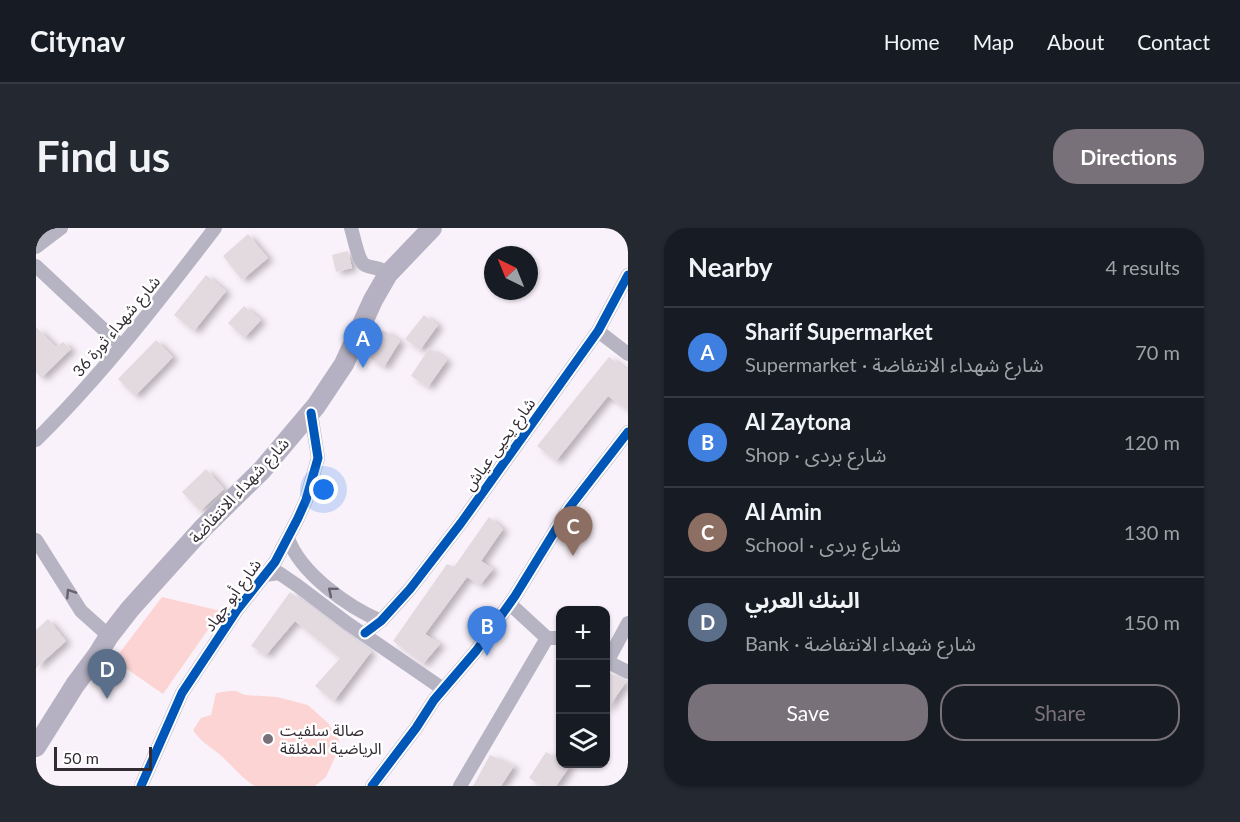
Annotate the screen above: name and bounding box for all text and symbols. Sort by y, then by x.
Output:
text: Citynav [30,24,125,58]
text: Home [884,29,940,54]
text: Map [973,29,1014,54]
text: About [1047,29,1104,54]
text: Contact [1137,29,1210,54]
button: Directions [1053,129,1204,184]
text: Find us [36,131,170,181]
north arrow [484,246,538,300]
text: Nearby [688,251,773,283]
text: 4 results [1105,255,1180,279]
street label: شارع شهداء ثورة 36 [68,271,166,382]
pin: A [344,318,382,368]
text: Sharif Supermarket [745,318,933,345]
text: A [701,340,714,364]
text: 70 m [1135,340,1180,364]
text: Supermarket · شارع شهداء الانتفاضة [745,352,1044,376]
street label: شارع يحيى عياش [459,394,542,496]
text: Al Zaytona [745,408,851,435]
text: B [701,430,714,454]
text: 120 m [1124,430,1180,454]
street label: شارع شهداء الانتفاضة [185,433,295,549]
text: Shop · شارع بردى [745,442,886,466]
your location [309,475,338,504]
text: Al Amin [745,498,822,525]
pin: C [554,506,592,556]
text: C [701,520,714,544]
text: 130 m [1124,520,1180,544]
text: School · شارع بردى [745,532,901,556]
street label: شارع أبو جهاد [199,555,267,637]
text: البنك العربي [745,586,860,613]
one-way arrow [328,587,339,598]
one-way arrow [65,589,77,599]
pin: B [468,606,506,656]
map controls [556,606,610,768]
button: + [556,606,610,660]
text: D [700,610,715,634]
text: 150 m [1124,610,1180,634]
text: Bank · شارع شهداء الانتفاضة [745,631,976,655]
pin: D [88,650,126,699]
button: − [556,660,610,714]
button: Save [688,684,928,741]
button: Share [940,684,1180,741]
button: layers [556,714,610,768]
place label: صالة سلفيت الرياضية المغلقة [280,720,382,758]
marker: صالة سلفيت الرياضية المغلقة [261,732,275,746]
scale bar [54,744,152,772]
text: 50 m [63,748,99,767]

